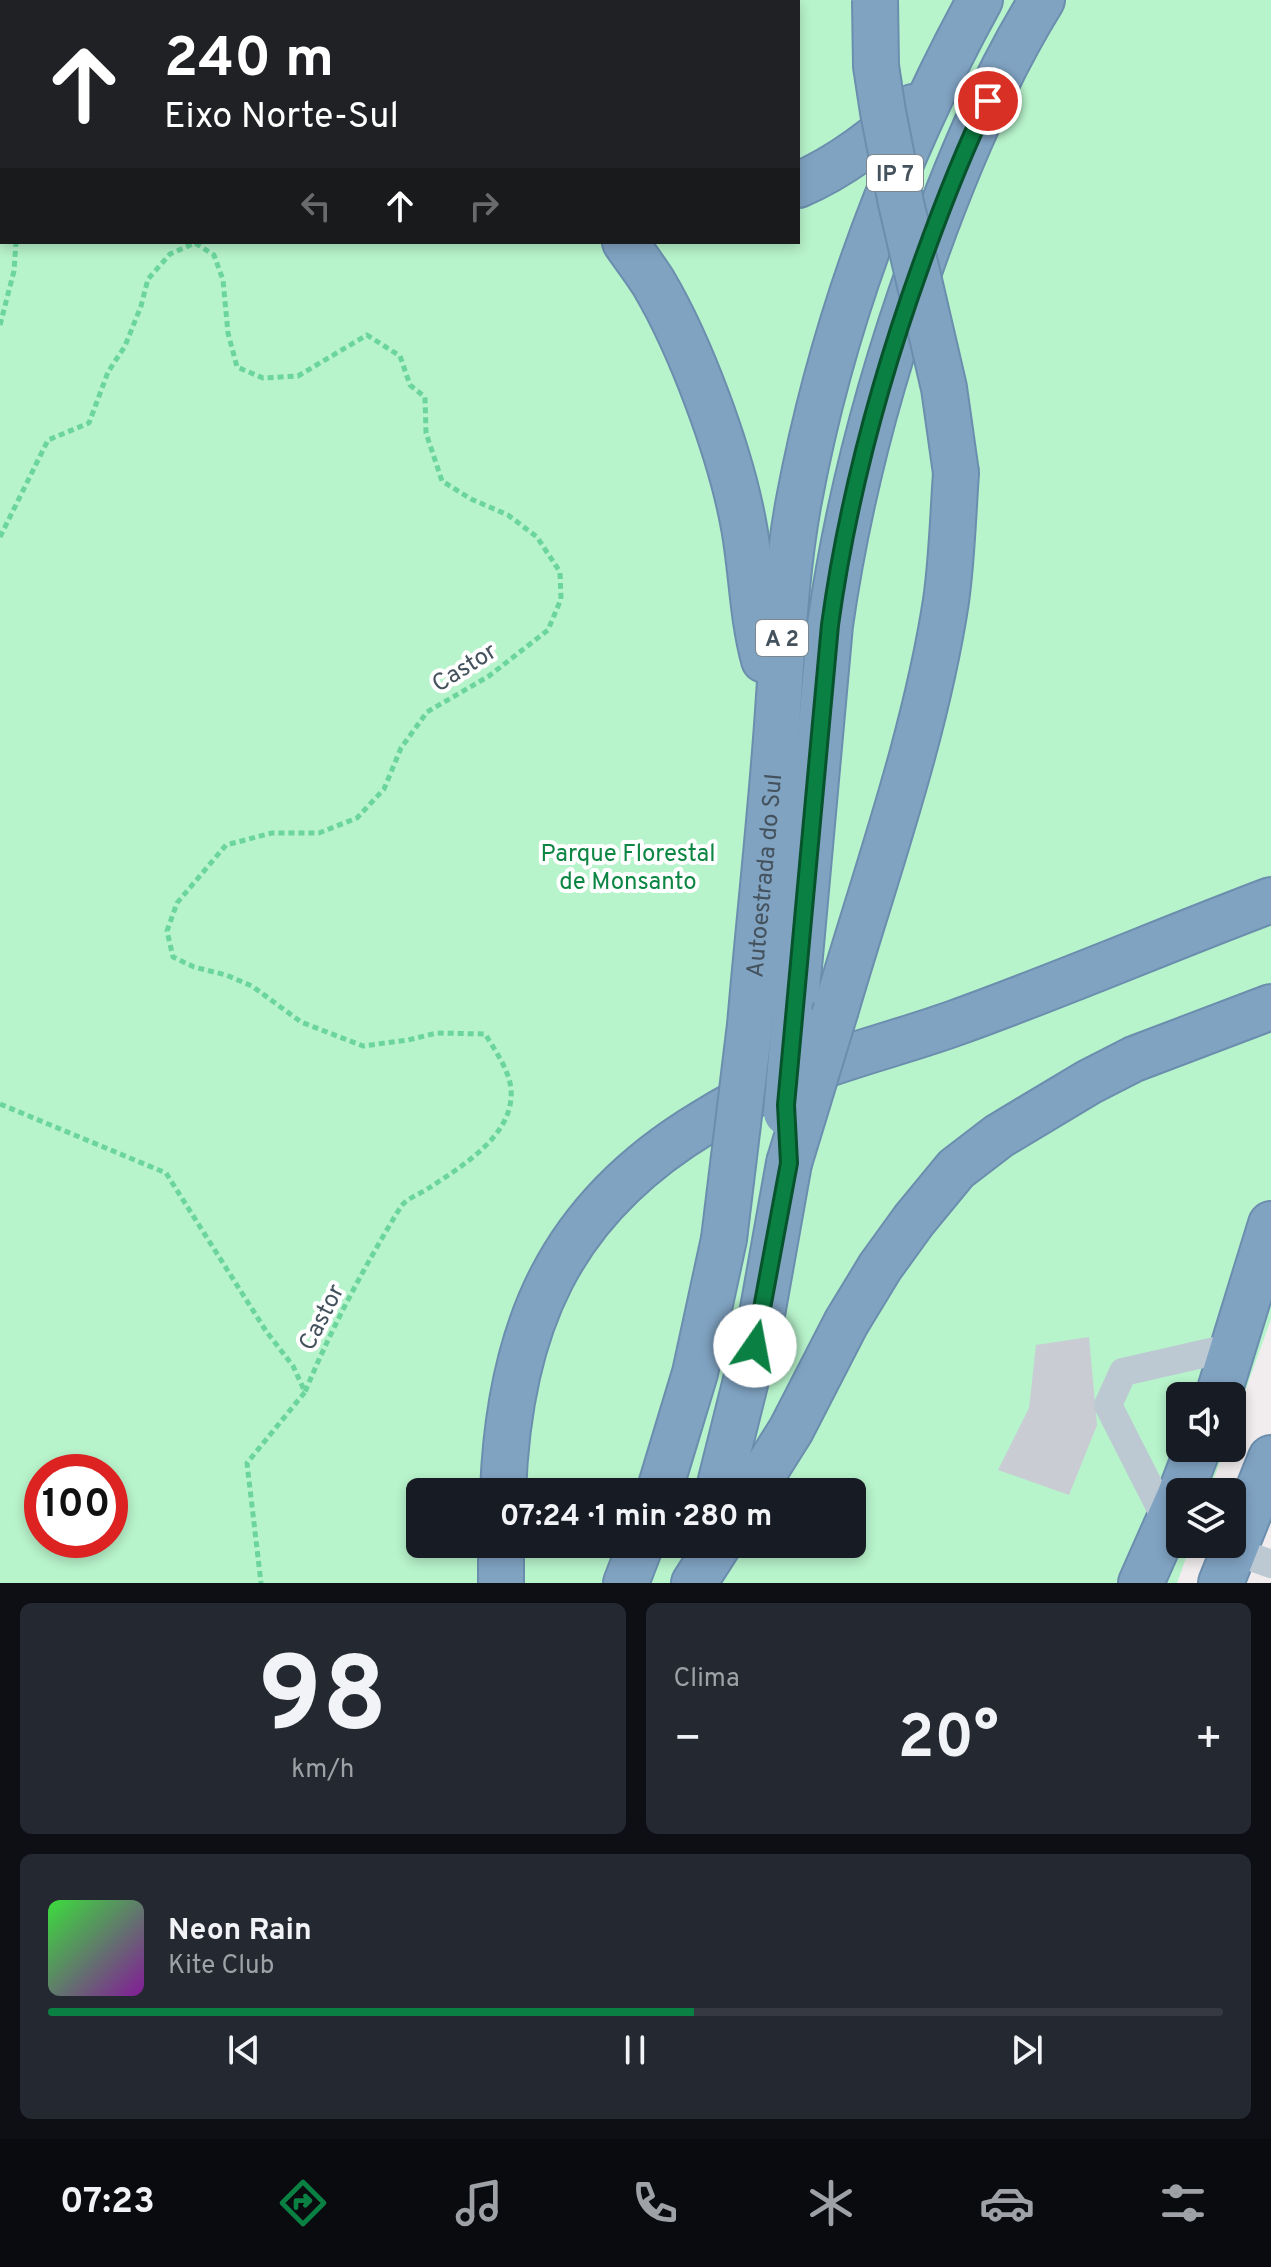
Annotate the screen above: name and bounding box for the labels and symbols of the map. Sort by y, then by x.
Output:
pin [954,67,1022,135]
road number: IP 7 [867,155,923,191]
road number: A 2 [756,620,808,656]
street label: Castor [427,637,503,700]
street label: Autoestrada do Sul [741,773,790,979]
park label: Parque Florestal de Monsanto [541,840,716,898]
street label: Castor [293,1280,352,1356]
position arrow [713,1304,797,1388]
speed limit sign: 100 [24,1454,128,1558]

